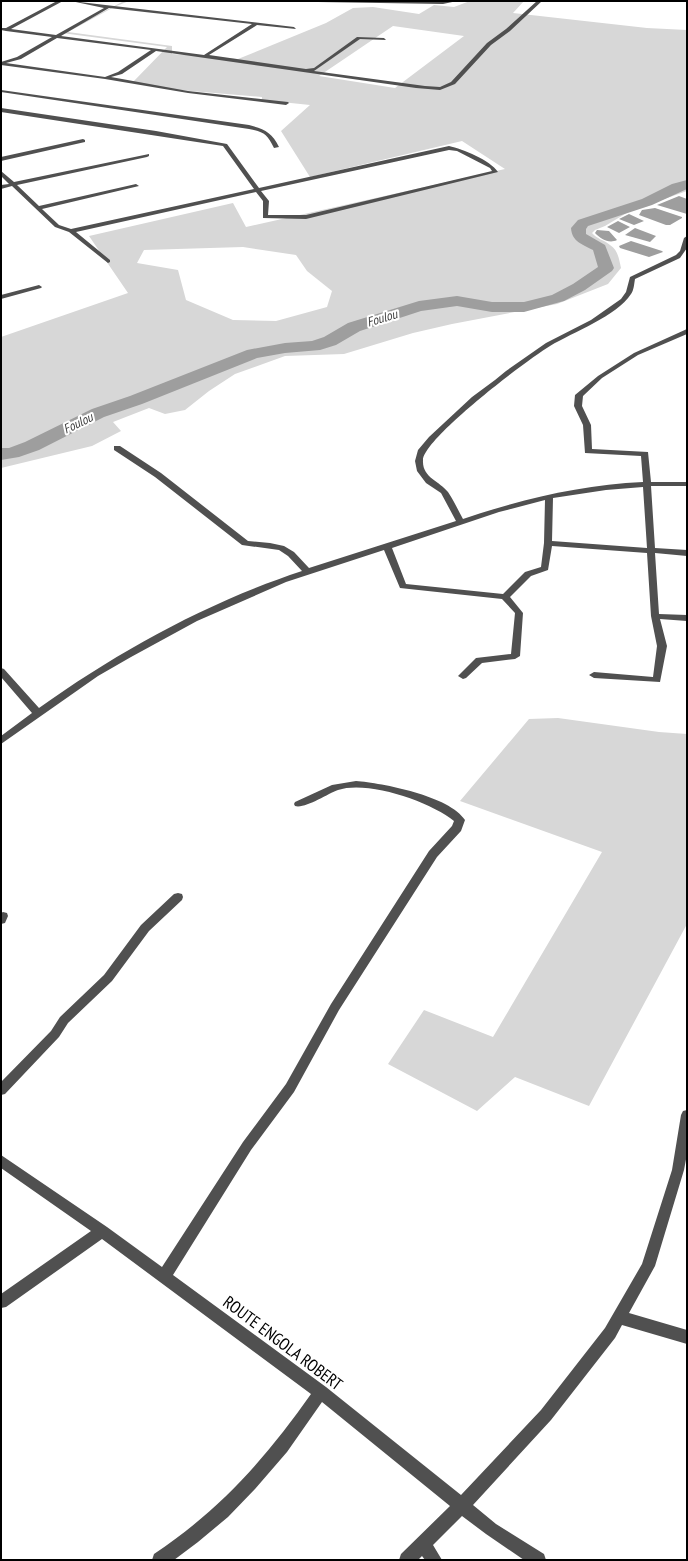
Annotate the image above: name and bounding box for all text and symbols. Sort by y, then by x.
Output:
water label: Foulou [365,305,401,331]
water label: Foulou [60,408,97,437]
street label: ROUTE ENGOLA ROBERT [219,1291,347,1395]

